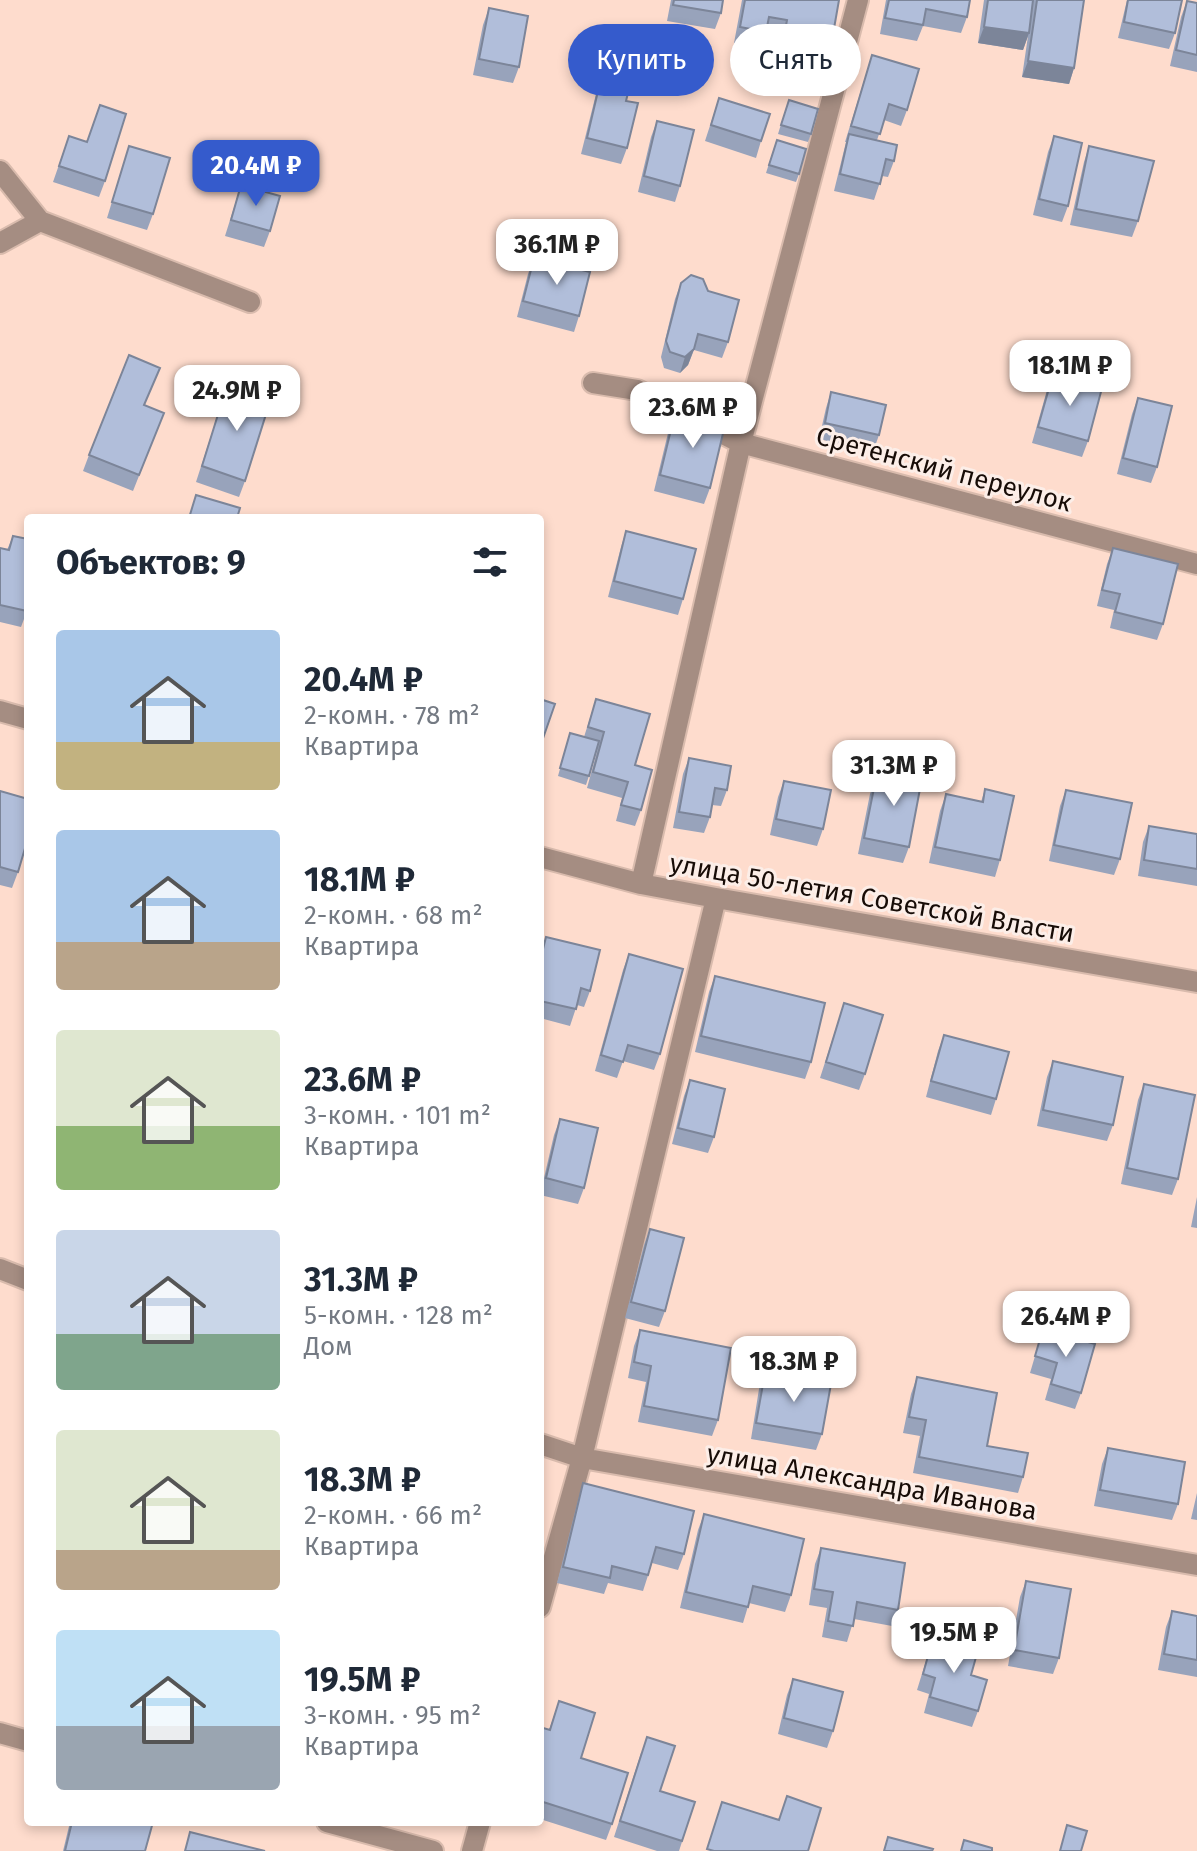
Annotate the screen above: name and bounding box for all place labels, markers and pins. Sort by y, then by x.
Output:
pin: 20.4M ₽ [182,140,330,208]
pin: 36.1M ₽ [483,219,631,287]
pin: 18.1M ₽ [996,340,1144,408]
pin: 24.9M ₽ [163,365,311,433]
pin: 23.6M ₽ [619,382,767,450]
pin: 31.3M ₽ [820,740,968,808]
pin: 26.4M ₽ [992,1291,1140,1359]
pin: 18.3M ₽ [720,1336,868,1404]
pin: 19.5M ₽ [880,1607,1028,1675]

